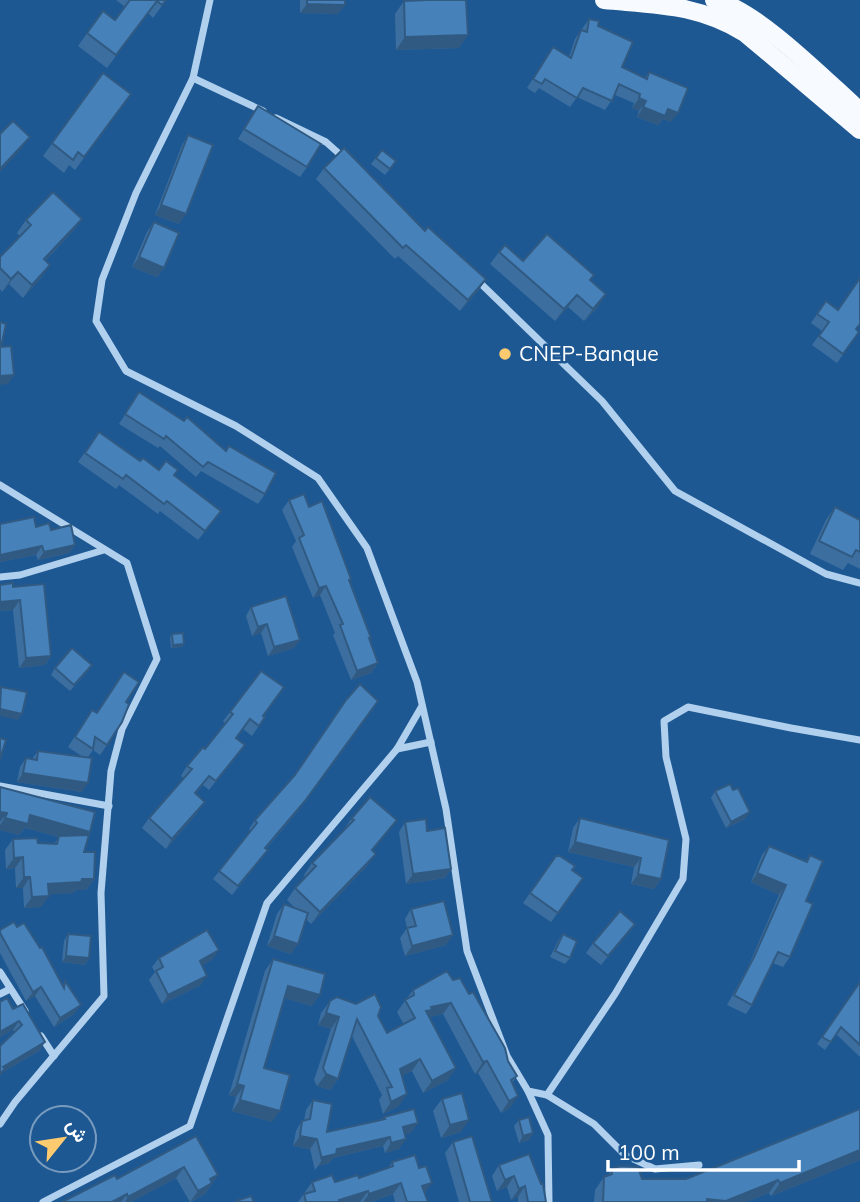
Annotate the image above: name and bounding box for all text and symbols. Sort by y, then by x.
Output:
place label: CNEP-Banque [519,340,659,366]
marker: CNEP-Banque [497,346,513,362]
north arrow [28,1104,98,1174]
text: ش [62,1115,94,1147]
scale bar [608,1128,799,1172]
text: 100 m [618,1139,680,1165]

